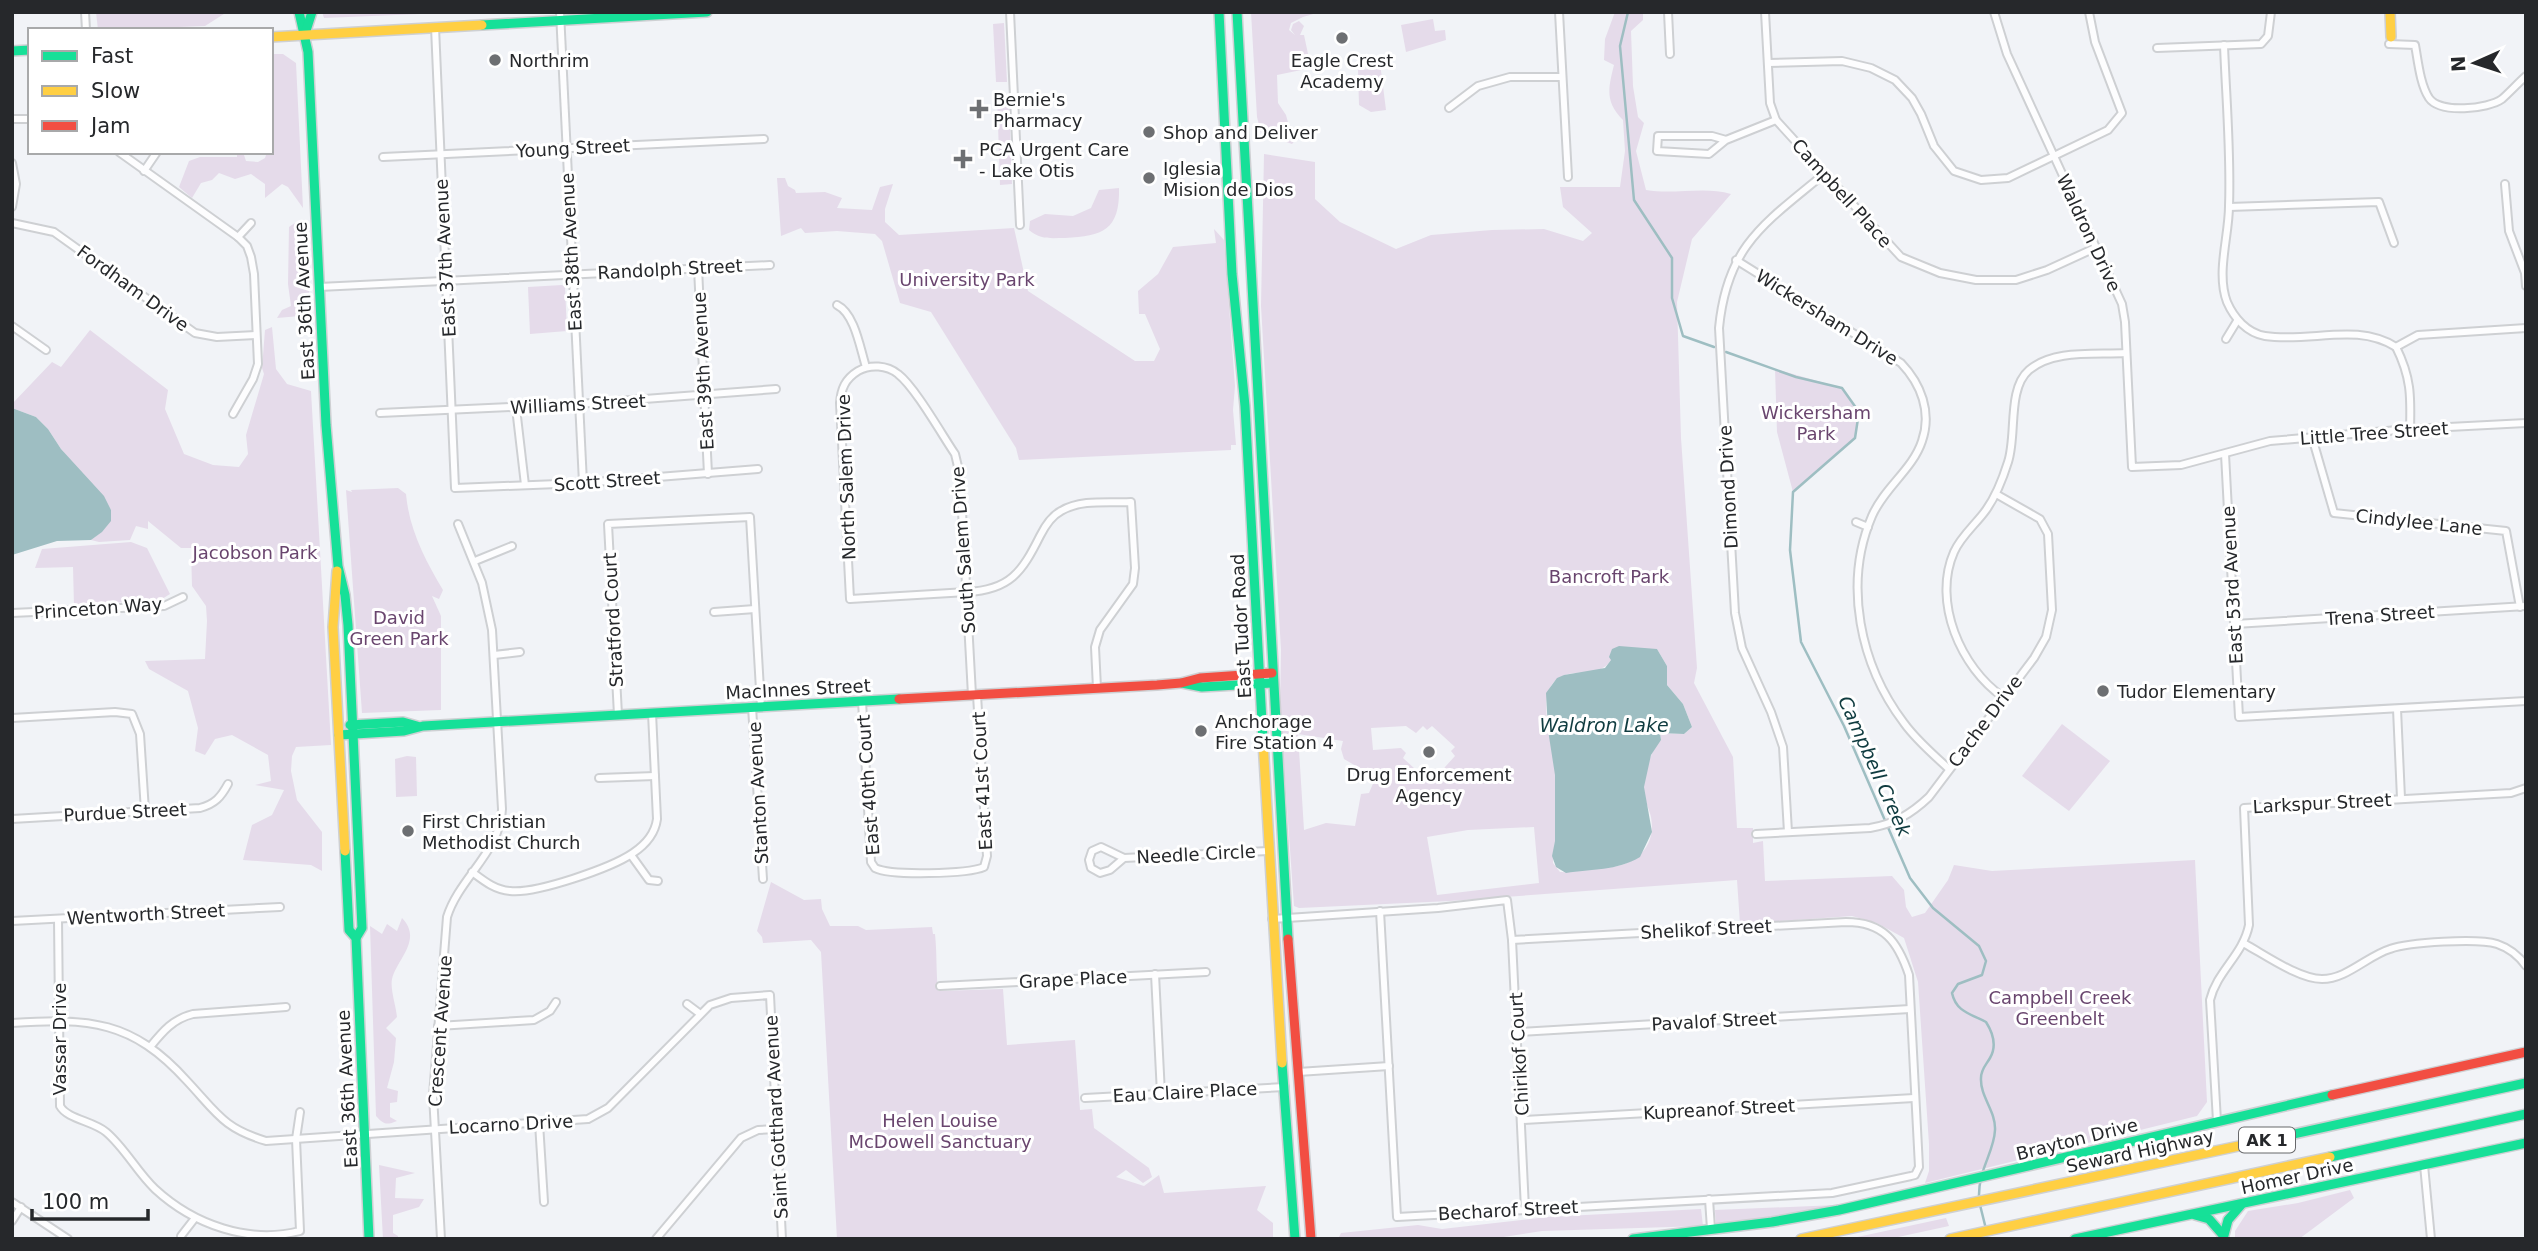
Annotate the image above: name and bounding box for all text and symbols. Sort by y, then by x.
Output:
legend [28,28,273,154]
north arrow [2440,28,2510,98]
marker: Eagle Crest Academy [1334,30,1350,46]
text: Fast [91,44,133,68]
place label: Northrim [509,50,589,71]
place label: Eagle Crest Academy [1291,50,1393,92]
marker: Northrim [487,52,503,68]
text: N [2447,55,2469,72]
text: Slow [91,79,140,103]
place label: Bernie's Pharmacy [993,89,1083,131]
marker: Bernie's Pharmacy [971,101,987,117]
text: Jam [89,114,131,138]
place label: Shop and Deliver [1163,122,1318,143]
marker: Shop and Deliver [1141,124,1157,140]
street label: Campbell Place [1788,134,1896,252]
street label: Young Street [514,135,631,162]
place label: PCA Urgent Care - Lake Otis [979,139,1129,181]
marker: PCA Urgent Care - Lake Otis [953,149,973,169]
place label: Iglesia Mision de Dios [1163,158,1294,200]
marker: Iglesia Mision de Dios [1141,170,1157,186]
street label: Waldron Drive [2053,171,2125,295]
street label: East 38th Avenue [556,172,586,332]
street label: East 37th Avenue [430,178,460,338]
street label: East 36th Avenue [289,221,319,381]
street label: Fordham Drive [73,240,193,336]
street label: Randolph Street [597,255,743,283]
street label: Wickersham Drive [1752,265,1902,369]
park label: University Park [899,269,1035,290]
street label: East 39th Avenue [688,291,718,451]
street label: Williams Street [510,390,646,418]
street label: North Salem Drive [833,394,859,560]
park label: Wickersham Park [1761,402,1871,444]
street label: Little Tree Street [2299,417,2449,449]
street label: Dimond Drive [1714,425,1742,549]
street label: South Salem Drive [947,466,979,634]
street label: Scott Street [553,467,661,495]
street label: East 53rd Avenue [2217,505,2247,665]
street label: Cindylee Lane [2355,505,2483,539]
park label: Jacobson Park [191,542,318,563]
street label: Stratford Court [599,552,627,688]
street label: East Tudor Road [1227,553,1255,699]
park label: Bancroft Park [1549,566,1670,587]
street label: Princeton Way [33,593,163,623]
street label: Trena Street [2324,601,2435,629]
park label: David Green Park [349,607,449,649]
street label: Cache Drive [1944,671,2026,771]
street label: MacInnes Street [725,675,871,703]
place label: Tudor Elementary [2116,681,2276,702]
marker: Tudor Elementary [2095,683,2111,699]
water label: Campbell Creek [1834,692,1916,840]
street label: East 41st Court [968,711,996,851]
place label: Anchorage Fire Station 4 [1215,711,1334,753]
street label: East 40th Court [853,714,883,856]
water label: Waldron Lake [1539,714,1669,736]
street label: Stanton Avenue [744,721,772,865]
marker: Anchorage Fire Station 4 [1193,723,1209,739]
marker: Drug Enforcement Agency [1421,744,1437,760]
place label: Drug Enforcement Agency [1347,764,1512,806]
street label: Larkspur Street [2252,789,2392,817]
street label: Purdue Street [63,798,187,826]
place label: First Christian Methodist Church [422,811,580,853]
marker: First Christian Methodist Church [400,823,416,839]
street label: Needle Circle [1136,840,1256,868]
street label: Wentworth Street [66,899,226,929]
street label: Shelikof Street [1640,915,1772,943]
street label: Crescent Avenue [424,954,456,1108]
street label: Grape Place [1018,966,1128,992]
street label: Vassar Drive [49,983,70,1095]
park label: Campbell Creek Greenbelt [1989,987,2132,1029]
street label: Chirikof Court [1505,992,1533,1116]
street label: Pavalof Street [1651,1007,1777,1035]
street label: East 36th Avenue [332,1009,362,1169]
street label: Saint Gotthard Avenue [760,1014,792,1220]
street label: Eau Claire Place [1112,1078,1258,1106]
street label: Kupreanof Street [1643,1095,1795,1123]
street label: Locarno Drive [448,1110,574,1138]
park label: Helen Louise McDowell Sanctuary [848,1110,1032,1152]
street label: Brayton Drive [2014,1114,2140,1164]
street label: Seward Highway [2064,1125,2216,1177]
road number: AK 1 [2239,1128,2295,1152]
street label: Homer Drive [2239,1154,2355,1198]
scale bar [32,1178,147,1222]
text: 100 m [42,1190,109,1214]
street label: Becharof Street [1437,1196,1579,1224]

